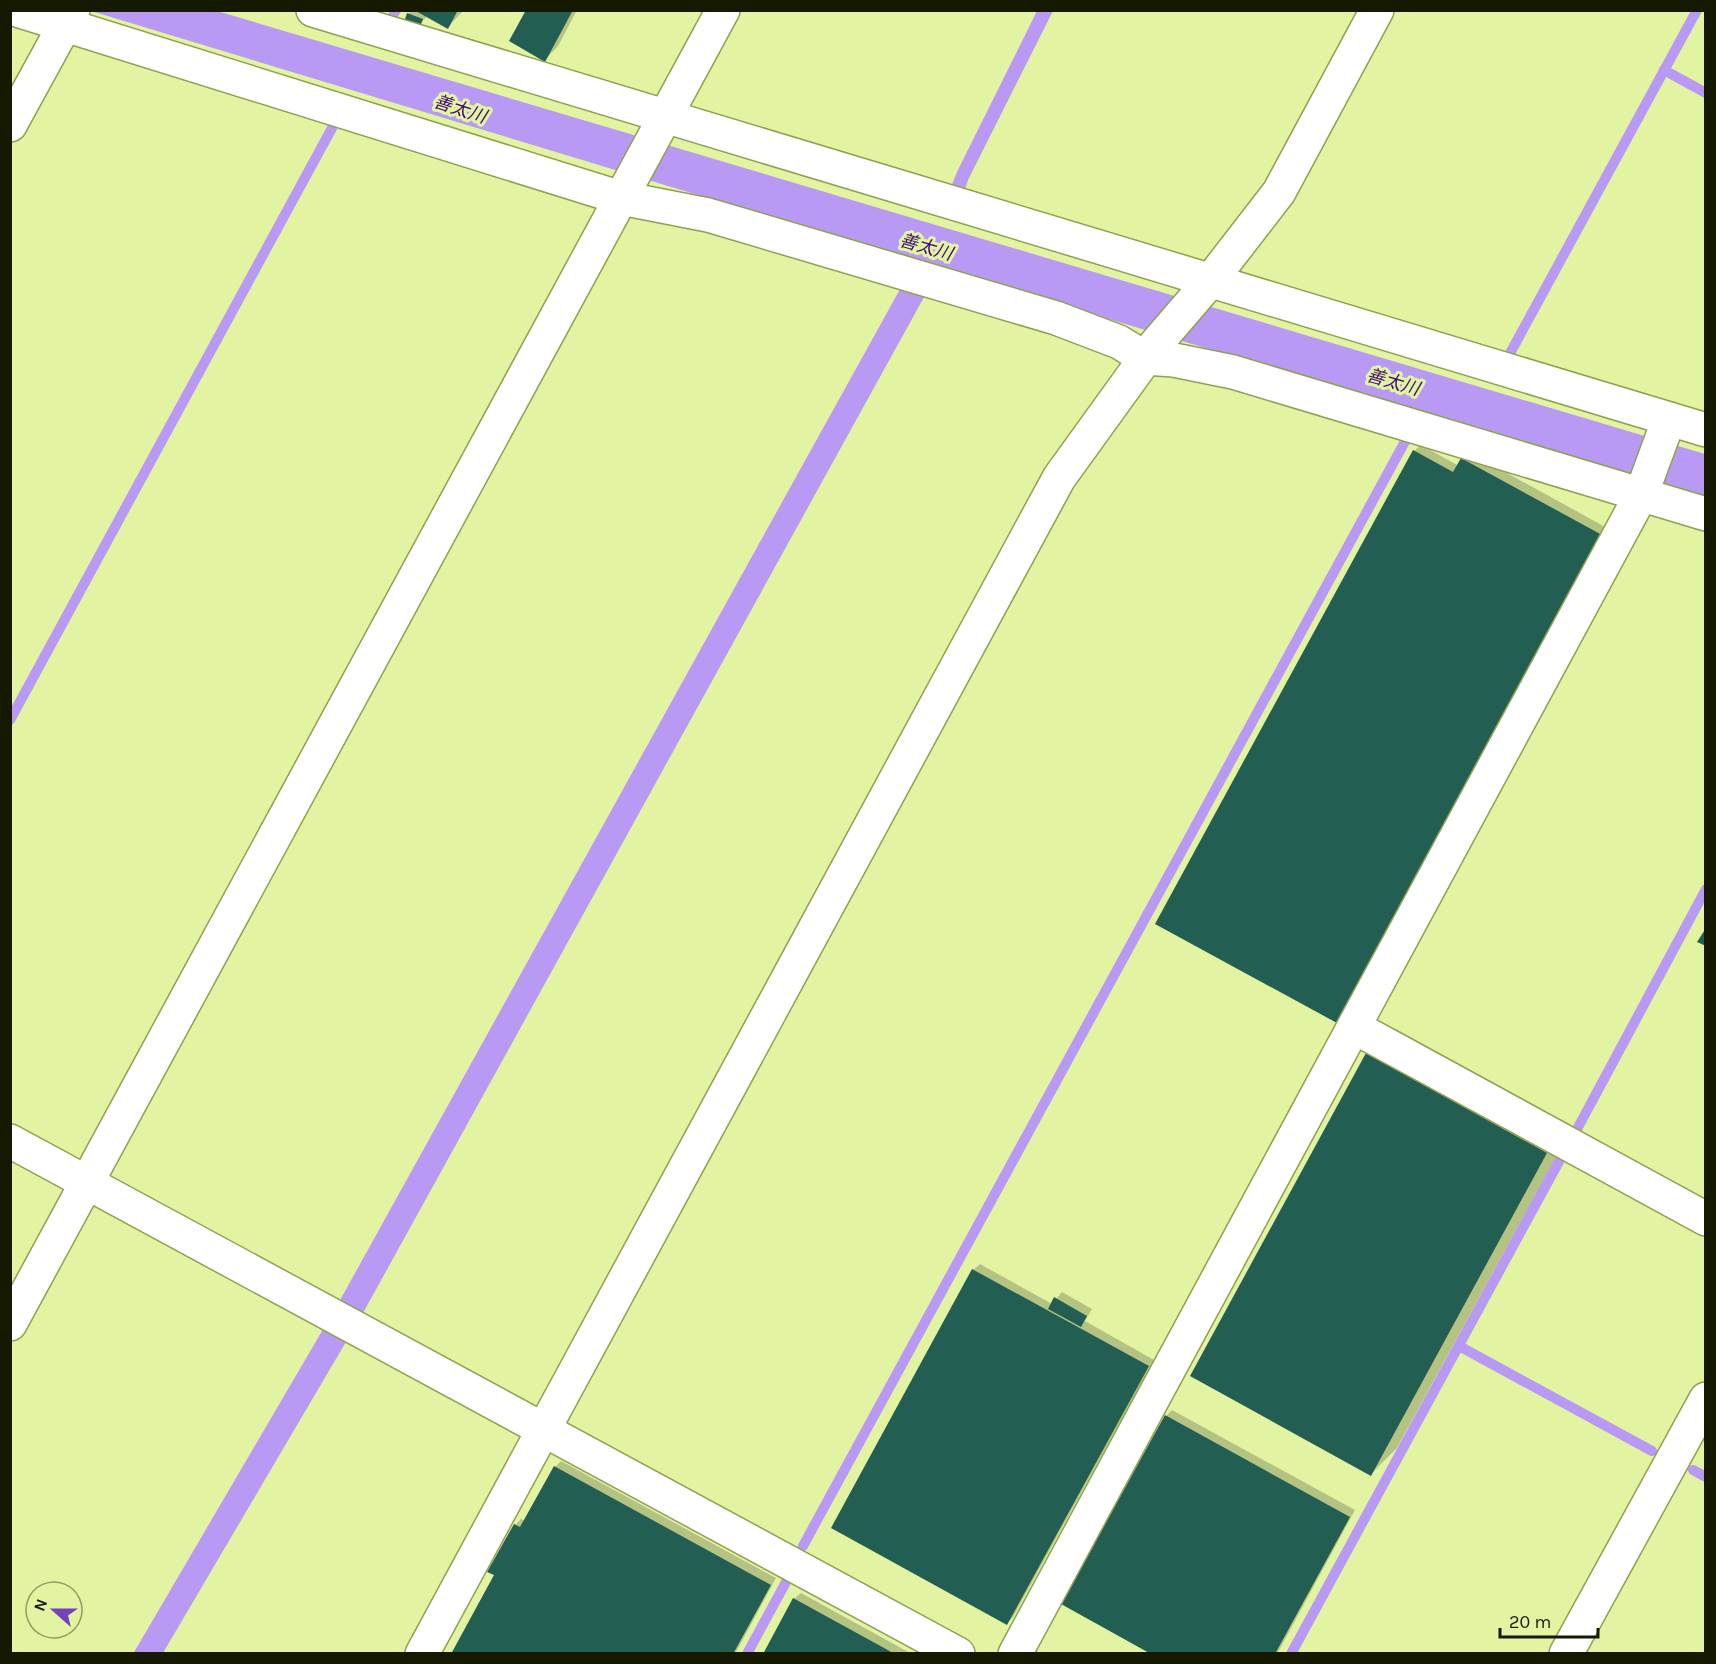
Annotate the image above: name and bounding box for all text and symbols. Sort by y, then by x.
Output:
water label: 善太川 [431,90,491,128]
water label: 善太川 [897,229,957,266]
water label: 善太川 [1364,364,1424,401]
north arrow [24,1580,84,1640]
text: N [30,1596,51,1614]
scale bar [1500,1601,1598,1639]
text: 20 m [1509,1611,1551,1633]

